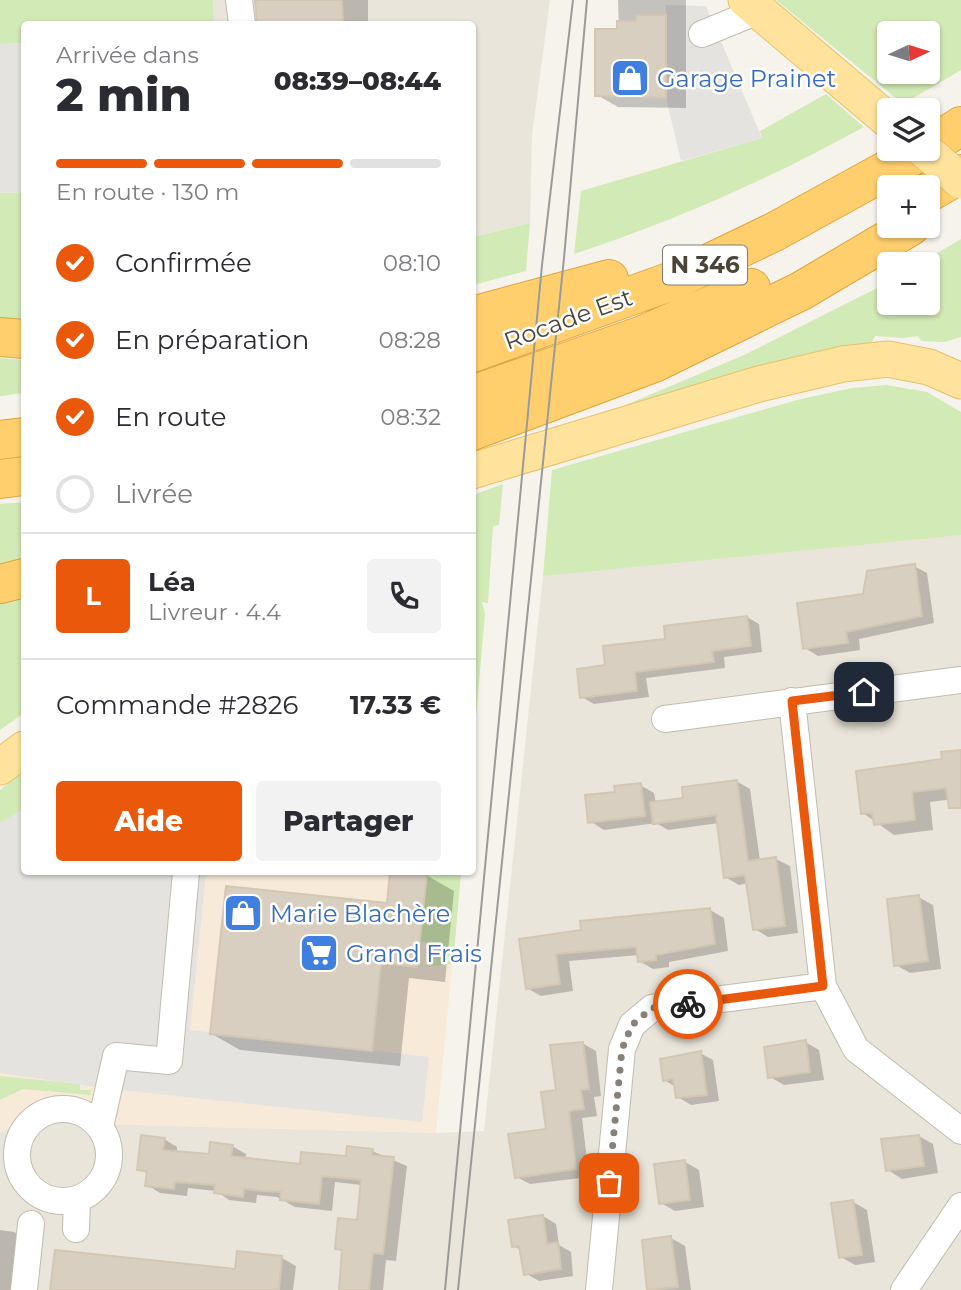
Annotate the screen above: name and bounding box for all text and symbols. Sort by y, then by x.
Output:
north arrow [877,21,940,84]
map controls [877,21,940,315]
text: Arrivée dans [56,41,199,69]
shop icon: Garage Prainet [609,57,651,99]
place label: Garage Prainet [657,64,836,93]
text: 08:39–08:44 [274,65,441,97]
text: 2 min [56,66,191,123]
button: layers [877,98,940,161]
button: + [877,175,940,238]
text: En route · 130 m [56,178,239,206]
icon: check [56,244,94,282]
road number: N 346 [663,246,747,284]
text: Confirmée [115,247,252,279]
text: 08:10 [383,249,441,277]
button: − [877,252,940,315]
street label: Rocade Est [500,282,636,356]
icon: check [56,321,94,359]
text: En préparation [115,324,309,356]
text: 08:28 [378,326,441,354]
icon: check [56,398,94,436]
text: En route [115,401,226,433]
text: 08:32 [380,403,441,431]
text: Livrée [115,478,193,510]
button: phone [367,559,441,633]
text: Léa [148,566,196,598]
text: L [85,580,101,612]
text: Livreur · 4.4 [148,598,281,626]
pin [834,662,894,722]
icon: home [845,673,883,711]
text: Commande #2826 [56,689,298,721]
text: 17.33 € [350,689,441,721]
button: Aide [56,781,242,861]
button: Partager [256,781,441,861]
shop icon: Marie Blachère [222,892,264,934]
place label: Marie Blachère [270,899,450,928]
supermarket icon: Grand Frais [298,932,340,974]
place label: Grand Frais [346,939,482,968]
courier [653,969,723,1039]
icon: bike [669,985,707,1023]
pin [579,1153,639,1213]
icon: bag [590,1164,628,1202]

